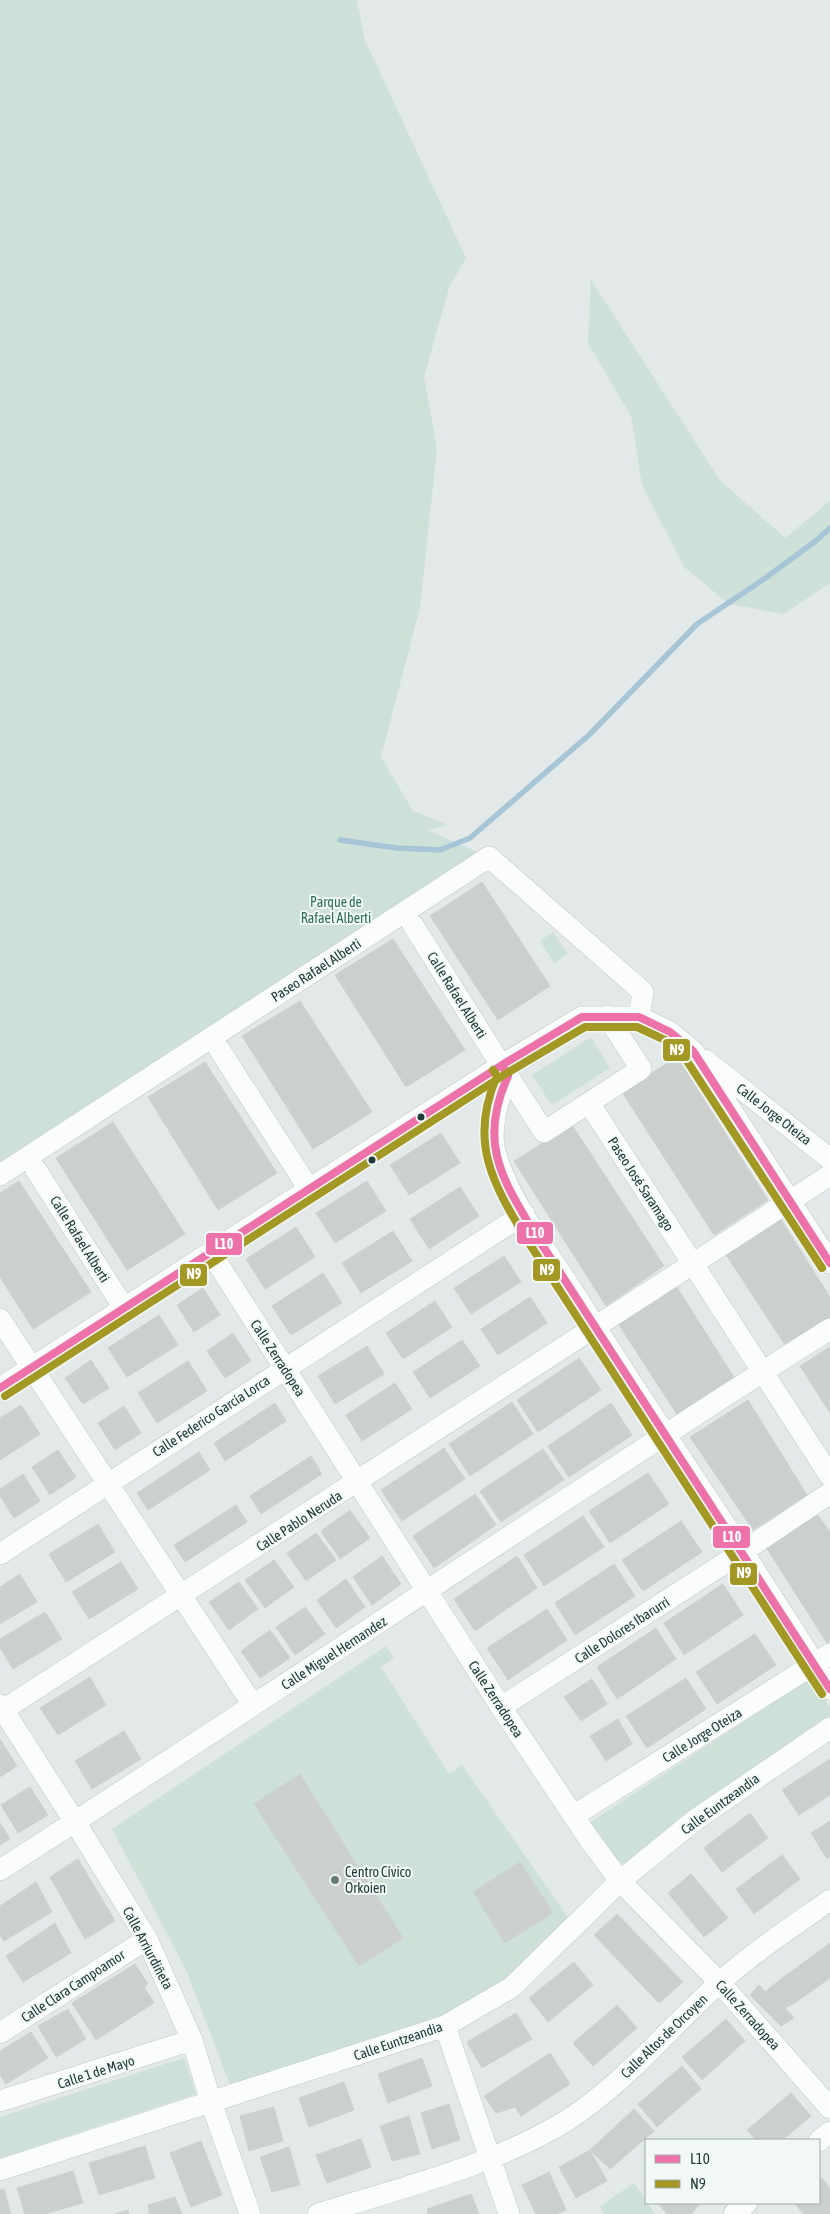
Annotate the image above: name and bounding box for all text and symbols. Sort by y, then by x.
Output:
park label: Parque de Rafael Alberti [301,894,371,926]
street label: Paseo Rafael Alberti [268,935,364,1005]
street label: Calle Rafael Alberti [424,949,490,1041]
line badge: N9 [662,1038,691,1062]
text: N9 [670,1042,685,1058]
street label: Calle Jorge Oteiza [733,1080,815,1148]
unlabelled marker [416,1112,426,1122]
street label: Paseo José Saramago [605,1134,677,1234]
unlabelled marker [367,1155,377,1165]
street label: Calle Rafael Alberti [47,1193,113,1285]
line badge: L10 [516,1221,554,1245]
text: L10 [526,1225,545,1241]
line badge: L10 [205,1232,243,1256]
text: L10 [215,1236,234,1252]
line badge: N9 [532,1258,561,1282]
text: N9 [540,1262,555,1278]
line badge: N9 [179,1263,208,1287]
text: N9 [187,1266,202,1282]
street label: Calle Zerradopea [247,1317,309,1399]
street label: Calle Federico García Lorca [149,1372,273,1460]
street label: Calle Pablo Neruda [253,1487,345,1555]
line badge: L10 [712,1525,751,1549]
text: L10 [723,1529,742,1545]
line badge: N9 [729,1562,758,1586]
text: N9 [737,1565,752,1581]
street label: Calle Dolores Ibarurri [572,1594,672,1666]
street label: Calle Miguel Hernandez [278,1613,390,1693]
street label: Calle Zerradopea [465,1658,527,1740]
street label: Calle Jorge Oteiza [659,1704,745,1766]
street label: Calle Euntzeandia [678,1770,762,1838]
place label: Centro Cívico Orkoien [345,1864,411,1896]
marker: Centro Cívico Orkoien [329,1874,341,1886]
street label: Calle Arriurdiñeta [120,1904,176,1992]
street label: Calle Clara Campoamor [18,1946,129,2026]
street label: Calle Zerradopea [713,1977,783,2053]
street label: Calle Altos de Orcoyen [617,1991,711,2081]
street label: Calle Euntzeandia [352,2018,444,2064]
street label: Calle 1 de Mayo [56,2052,136,2092]
legend [645,2139,820,2204]
text: L10 [690,2150,710,2167]
text: N9 [690,2175,706,2192]

